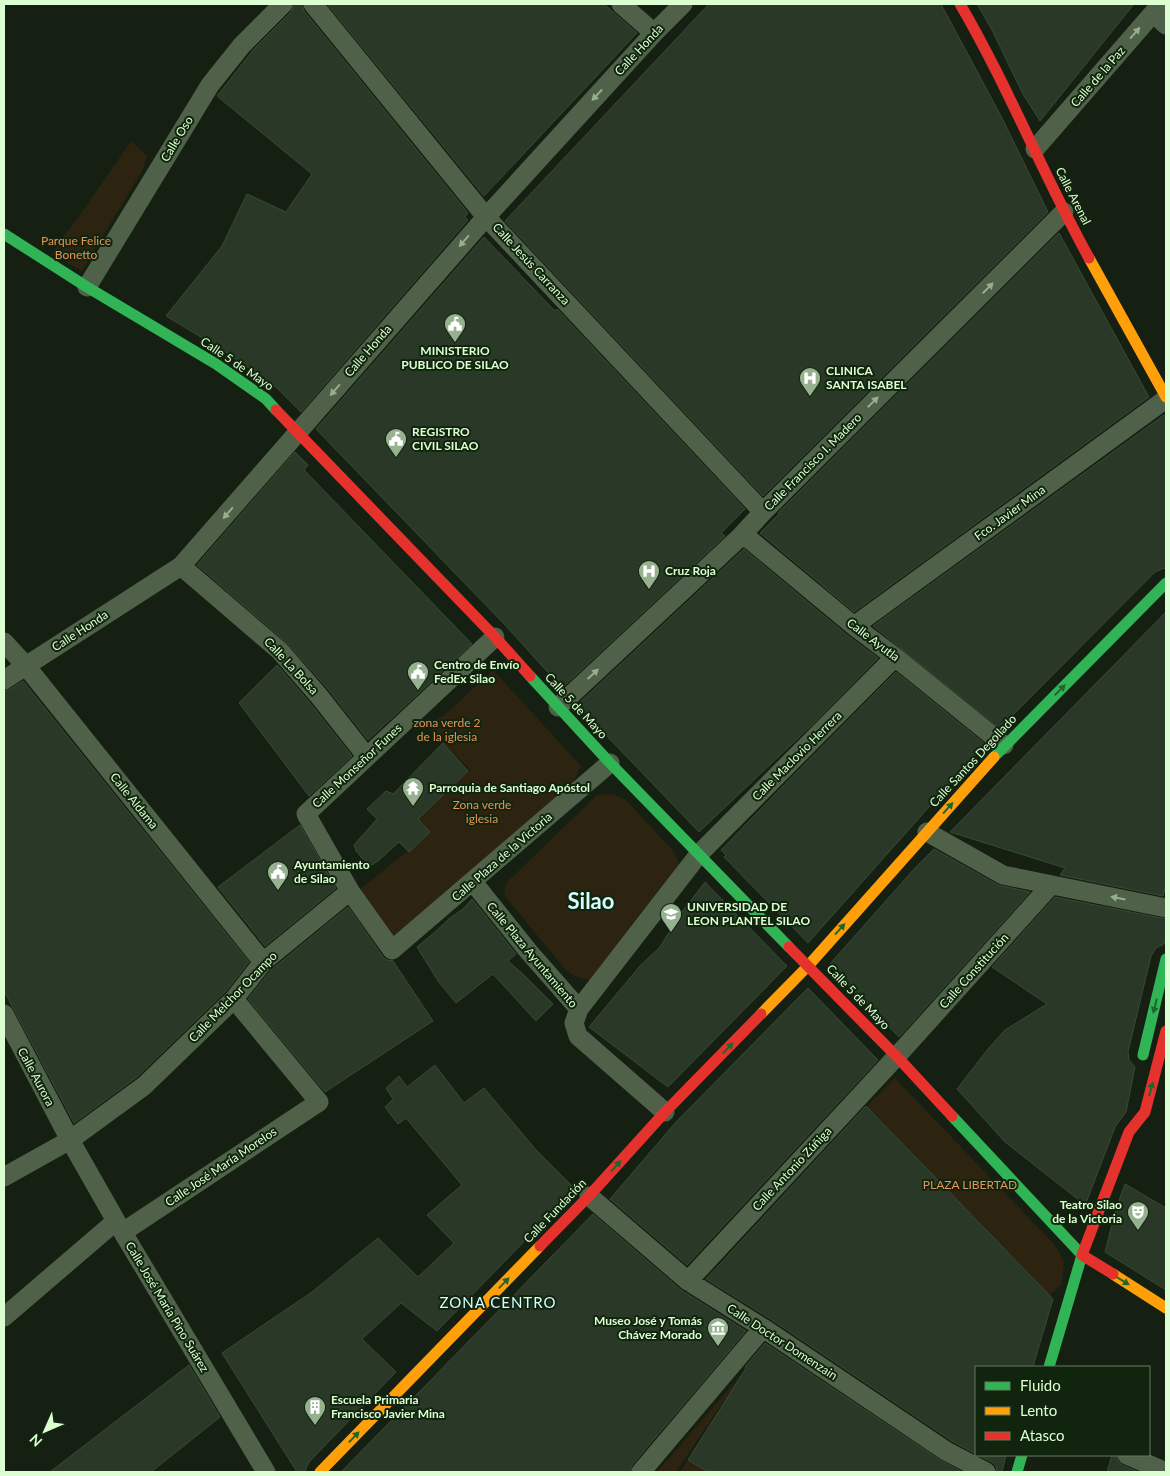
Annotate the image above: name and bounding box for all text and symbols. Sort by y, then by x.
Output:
street label: Calle Honda [611,21,666,78]
one-way arrow [1130,27,1141,40]
street label: Calle de la Paz [1067,43,1128,110]
one-way arrow [591,89,603,101]
street label: Calle Oso [157,113,196,164]
street label: Calle Arenal [1053,164,1094,227]
street label: Calle Jesús Carranza [489,220,573,308]
park label: Parque Felice Bonetto [41,233,111,262]
one-way arrow [459,235,470,248]
one-way arrow [982,282,994,294]
public building icon: MINISTERIO PUBLICO DE SILAO [443,312,467,343]
street label: Calle Honda [341,321,394,380]
street label: Calle 5 de Mayo [198,334,277,394]
place label: MINISTERIO PUBLICO DE SILAO [401,343,509,372]
place label: CLINICA SANTA ISABEL [826,363,907,392]
hospital icon: CLINICA SANTA ISABEL [798,366,822,397]
one-way arrow [329,384,341,396]
one-way arrow [867,397,879,409]
street label: Calle Francisco I. Madero [761,410,865,514]
place label: REGISTRO CIVIL SILAO [412,424,479,453]
public building icon: REGISTRO CIVIL SILAO [384,427,408,458]
street label: Fco. Javier Mina [971,482,1048,543]
one-way arrow [222,506,234,518]
hospital icon: Cruz Roja [637,559,661,590]
place label: Cruz Roja [665,563,716,578]
street label: Calle Honda [49,607,111,654]
street label: Calle Ayutla [844,615,903,664]
street label: Calle La Bolsa [261,634,322,697]
place label: Centro de Envío FedEx Silao [434,657,519,686]
public building icon: Centro de Envío FedEx Silao [406,660,430,691]
one-way arrow [587,668,599,680]
street label: Calle 5 de Mayo [542,670,611,742]
one-way arrow [1054,684,1066,696]
street label: Calle Maclovio Herrera [749,708,845,804]
street label: Calle Santos Degollado [926,711,1019,810]
park label: zona verde 2 de la iglesia [413,715,481,744]
street label: Calle Monseñor Funes [309,720,405,811]
street label: Calle Aldama [107,769,162,832]
temple icon: Parroquia de Santiago Apóstol [401,776,425,807]
place label: Parroquia de Santiago Apóstol [429,780,590,795]
park label: Zona verde iglesia [453,797,511,826]
one-way arrow [942,802,954,814]
street label: Calle Plaza de la Victoria [448,809,555,904]
place label: Ayuntamiento de Silao [293,857,370,886]
public building icon: Ayuntamiento de Silao [266,860,290,891]
district label: Silao [568,887,614,914]
one-way arrow [1110,894,1126,902]
street label: Calle Plaza Ayuntamiento [484,899,581,1011]
place label: UNIVERSIDAD DE LEON PLANTEL SILAO [687,899,810,928]
school or university icon: UNIVERSIDAD DE LEON PLANTEL SILAO [659,902,683,933]
one-way arrow [834,924,846,936]
street label: Calle Constitución [936,930,1011,1011]
street label: Calle Melchor Ocampo [185,948,280,1045]
street label: Calle 5 de Mayo [824,961,893,1033]
one-way arrow [1151,998,1159,1013]
one-way arrow [722,1042,734,1054]
street label: Calle Aurora [15,1045,58,1109]
one-way arrow [1147,1082,1155,1097]
street label: Calle José María Morelos [162,1124,279,1209]
street label: Calle Antonio Zúñiga [749,1124,834,1214]
one-way arrow [610,1160,622,1172]
street label: Calle Fundación [520,1175,589,1246]
park label: PLAZA LIBERTAD [923,1177,1017,1192]
place label: Teatro Silao de la Victoria [1052,1197,1122,1226]
theatre icon: Teatro Silao de la Victoria [1126,1200,1150,1231]
street label: Calle José María Pino Suárez [122,1239,213,1375]
one-way arrow [1117,1276,1130,1286]
one-way arrow [498,1277,510,1289]
district label: ZONA CENTRO [439,1293,557,1311]
street label: Calle Doctor Domenzain [724,1300,840,1383]
place label: Museo José y Tomás Chávez Morado [594,1313,702,1342]
museum icon: Museo José y Tomás Chávez Morado [706,1316,730,1347]
legend [975,1366,1150,1456]
text: Fluido [1020,1376,1061,1394]
place label: Escuela Primaria Francisco Javier Mina [331,1392,445,1421]
building icon: Escuela Primaria Francisco Javier Mina [303,1395,327,1426]
text: Lento [1020,1401,1057,1419]
north arrow [20,1406,70,1456]
text: Atasco [1020,1426,1065,1444]
text: N [26,1431,45,1450]
one-way arrow [348,1432,360,1444]

